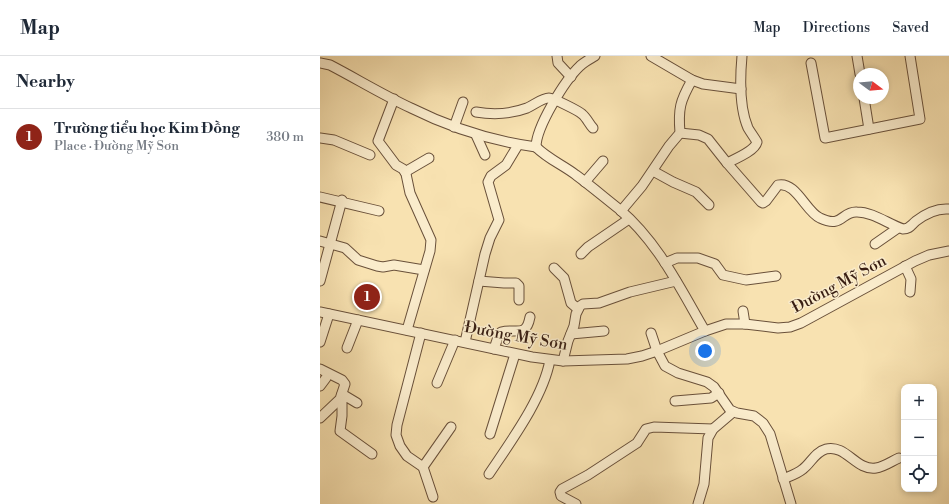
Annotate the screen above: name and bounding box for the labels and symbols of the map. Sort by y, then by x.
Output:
north arrow [853,68,889,104]
street label: Đường Mỹ Sơn [788,250,890,317]
pin: 1 [354,282,380,312]
street label: Đường Mỹ Sơn [463,317,570,355]
your location [695,341,715,361]

